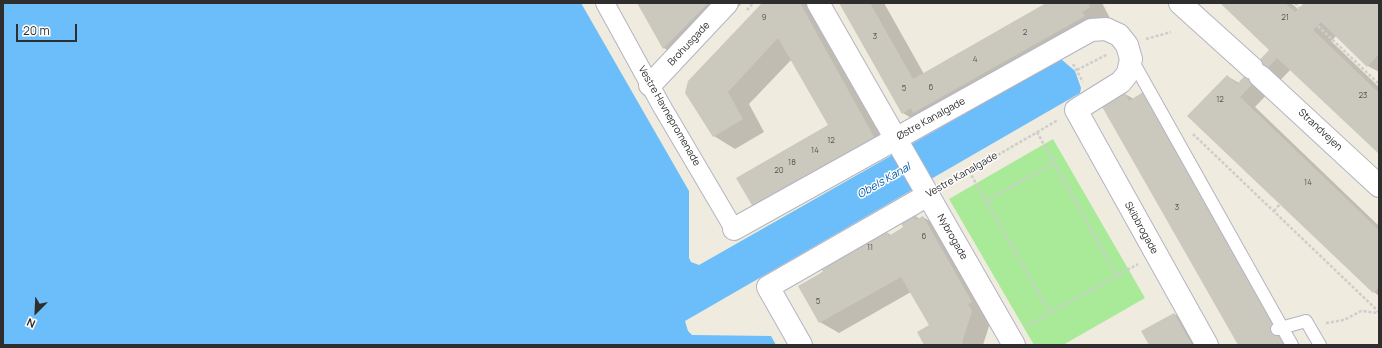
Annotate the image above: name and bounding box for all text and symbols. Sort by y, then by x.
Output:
house number: 9 [762,13,766,23]
house number: 21 [1281,13,1289,23]
scale bar [18,16,79,42]
street label: Brohusgade [666,19,712,69]
text: 20 m [23,22,50,39]
house number: 2 [1023,28,1027,38]
house number: 3 [873,32,877,42]
house number: 4 [973,55,977,65]
street label: Vestre Havnepromenade [635,64,703,168]
house number: 6 [929,83,933,93]
house number: 5 [902,84,906,94]
house number: 23 [1359,91,1367,101]
street label: Østre Kanalgade [895,95,967,143]
house number: 12 [1216,95,1224,105]
street label: Strandvejen [1295,107,1345,153]
house number: 12 [827,136,835,146]
house number: 14 [811,146,819,156]
street label: Vestre Kanalgade [924,150,1000,200]
house number: 18 [788,158,796,168]
water label: Obels Kanal [855,160,913,202]
house number: 20 [774,166,784,176]
house number: 14 [1304,178,1312,188]
street label: Skibbrogade [1122,200,1160,256]
house number: 3 [1175,203,1179,213]
street label: Nybrogade [934,212,970,262]
house number: 6 [922,232,926,242]
house number: 11 [867,243,873,253]
north arrow [16,292,56,332]
house number: 5 [816,297,820,307]
text: N [24,315,38,332]

